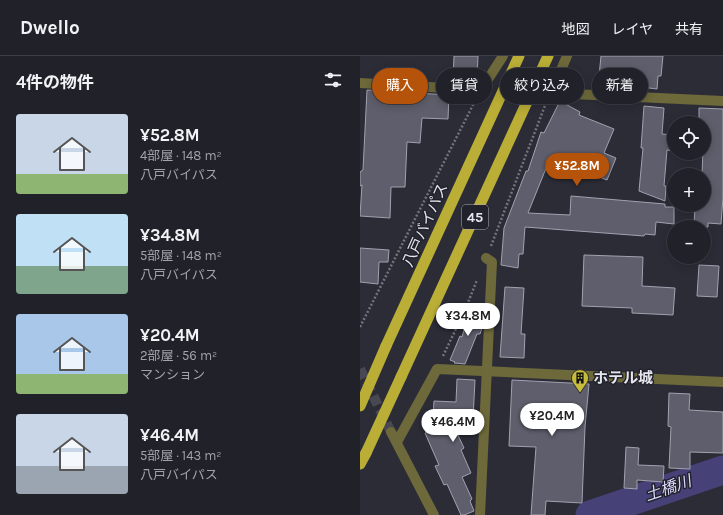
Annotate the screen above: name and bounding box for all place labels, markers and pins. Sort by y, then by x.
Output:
pin: ¥52.8M [544,153,610,187]
pin: ¥34.8M [435,303,501,337]
building icon: ホテル城 [570,368,590,393]
place label: ホテル城 [593,369,653,387]
pin: ¥20.4M [519,403,585,437]
pin: ¥46.4M [420,409,486,443]

